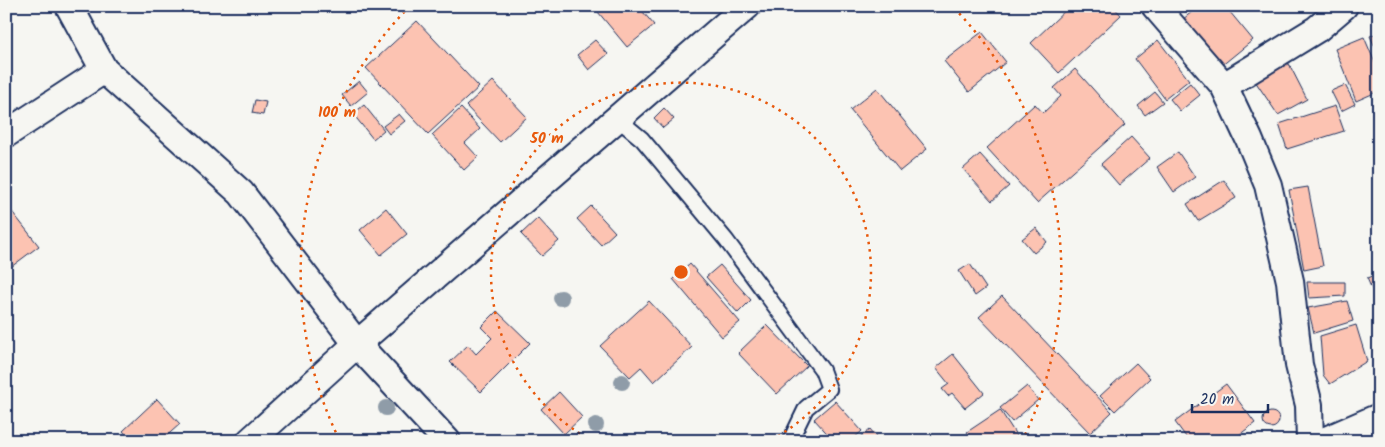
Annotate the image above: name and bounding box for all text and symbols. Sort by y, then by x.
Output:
text: 100 m [318,101,356,125]
text: 50 m [529,127,564,151]
centre of rings [672,263,690,281]
scale bar [1192,382,1269,414]
text: 20 m [1200,388,1234,412]

